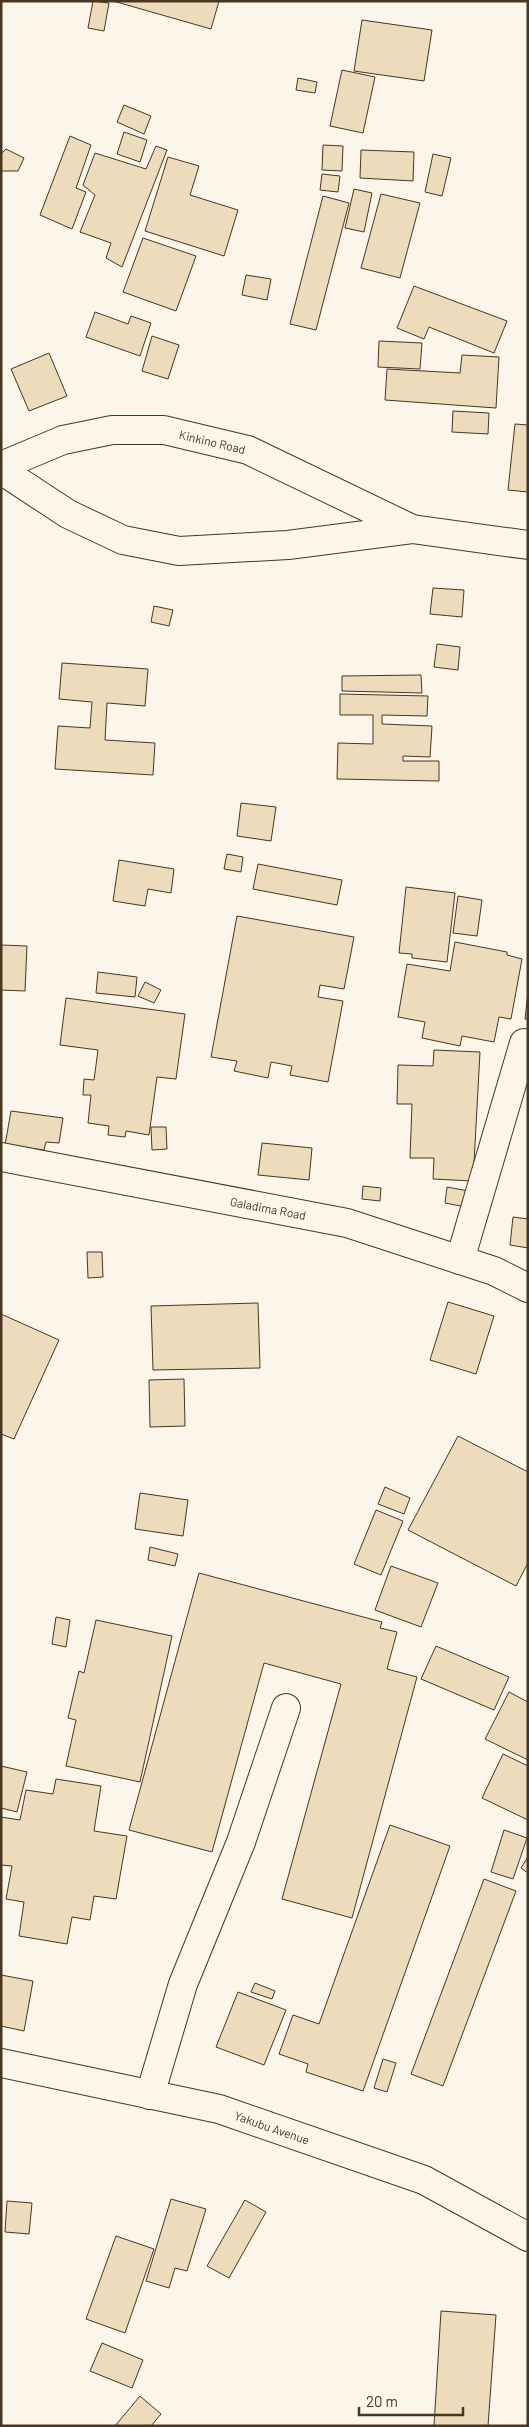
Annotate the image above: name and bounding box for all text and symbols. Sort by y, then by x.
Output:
street label: Kinkino Road [178,427,247,456]
street label: Galadima Road [229,1194,307,1222]
street label: Yakubu Avenue [233,2108,311,2147]
scale bar [359,2384,463,2416]
text: 20 m [366,2392,398,2410]

